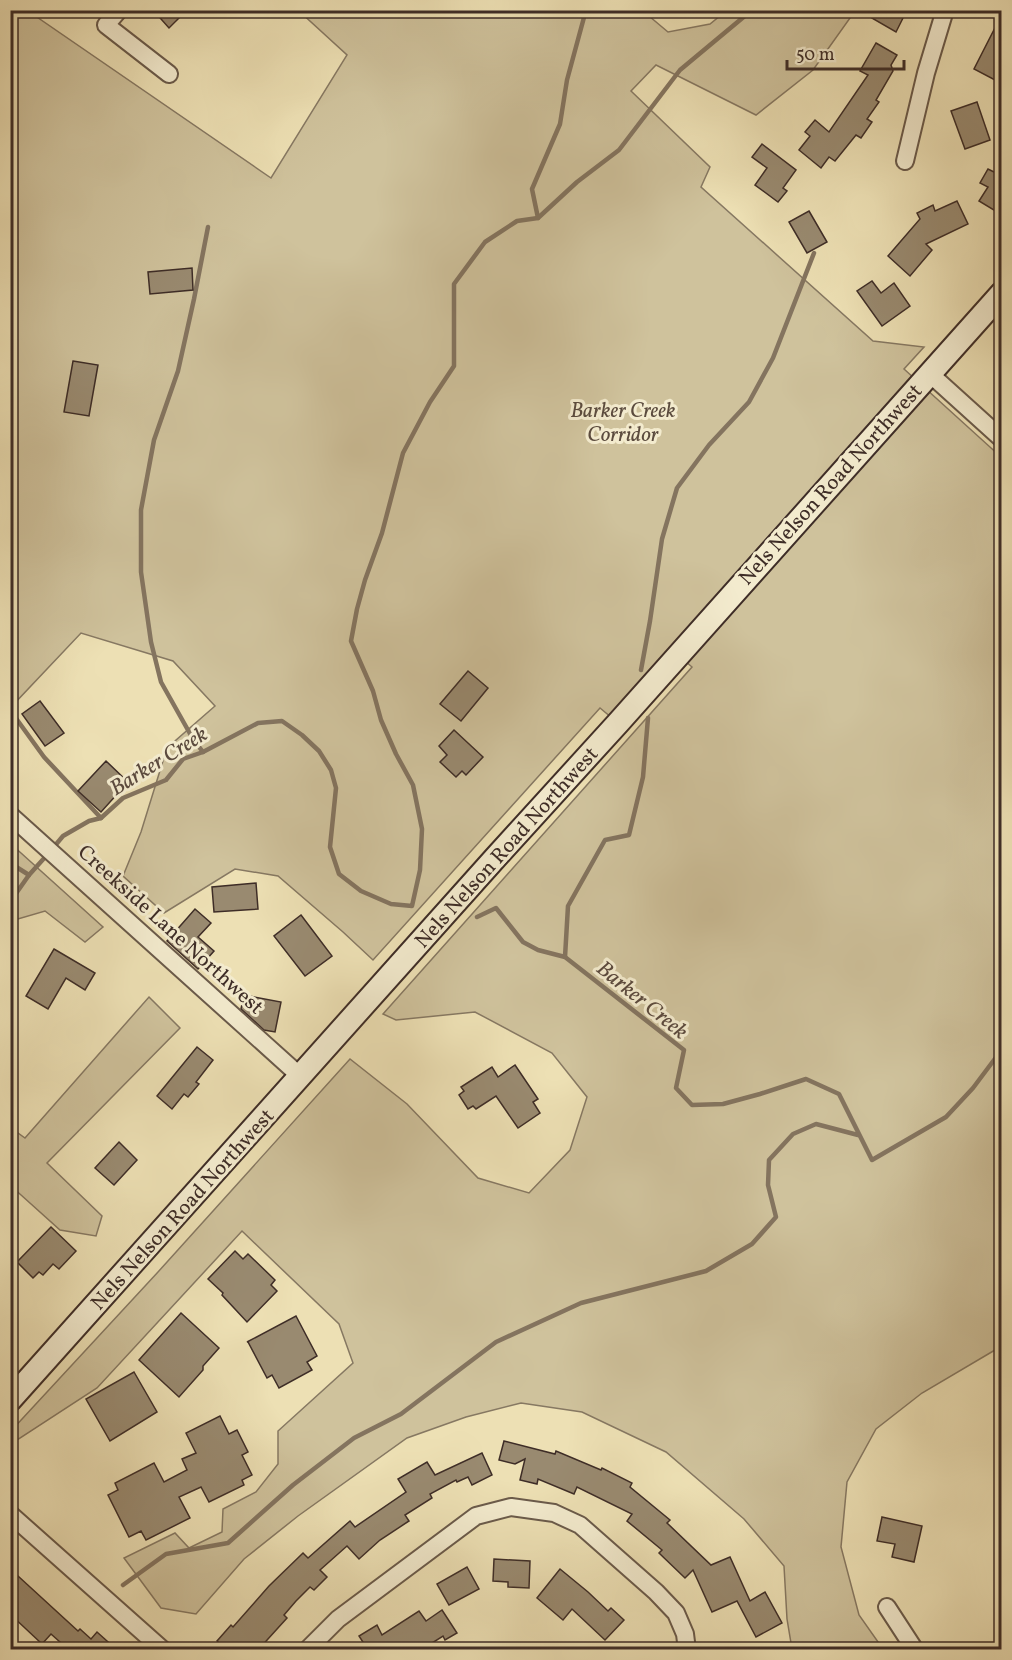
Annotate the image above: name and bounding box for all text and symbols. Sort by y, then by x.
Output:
scale bar [787,33,904,71]
text: 50 m [796,43,835,68]
street label: Nels Nelson Road Northwest [733,378,930,592]
park label: Barker Creek Corridor [570,397,676,450]
water label: Barker Creek [104,720,214,804]
street label: Nels Nelson Road Northwest [409,741,606,955]
street label: Creekside Lane Northwest [71,839,269,1022]
water label: Barker Creek [589,954,694,1048]
street label: Nels Nelson Road Northwest [85,1103,282,1317]

